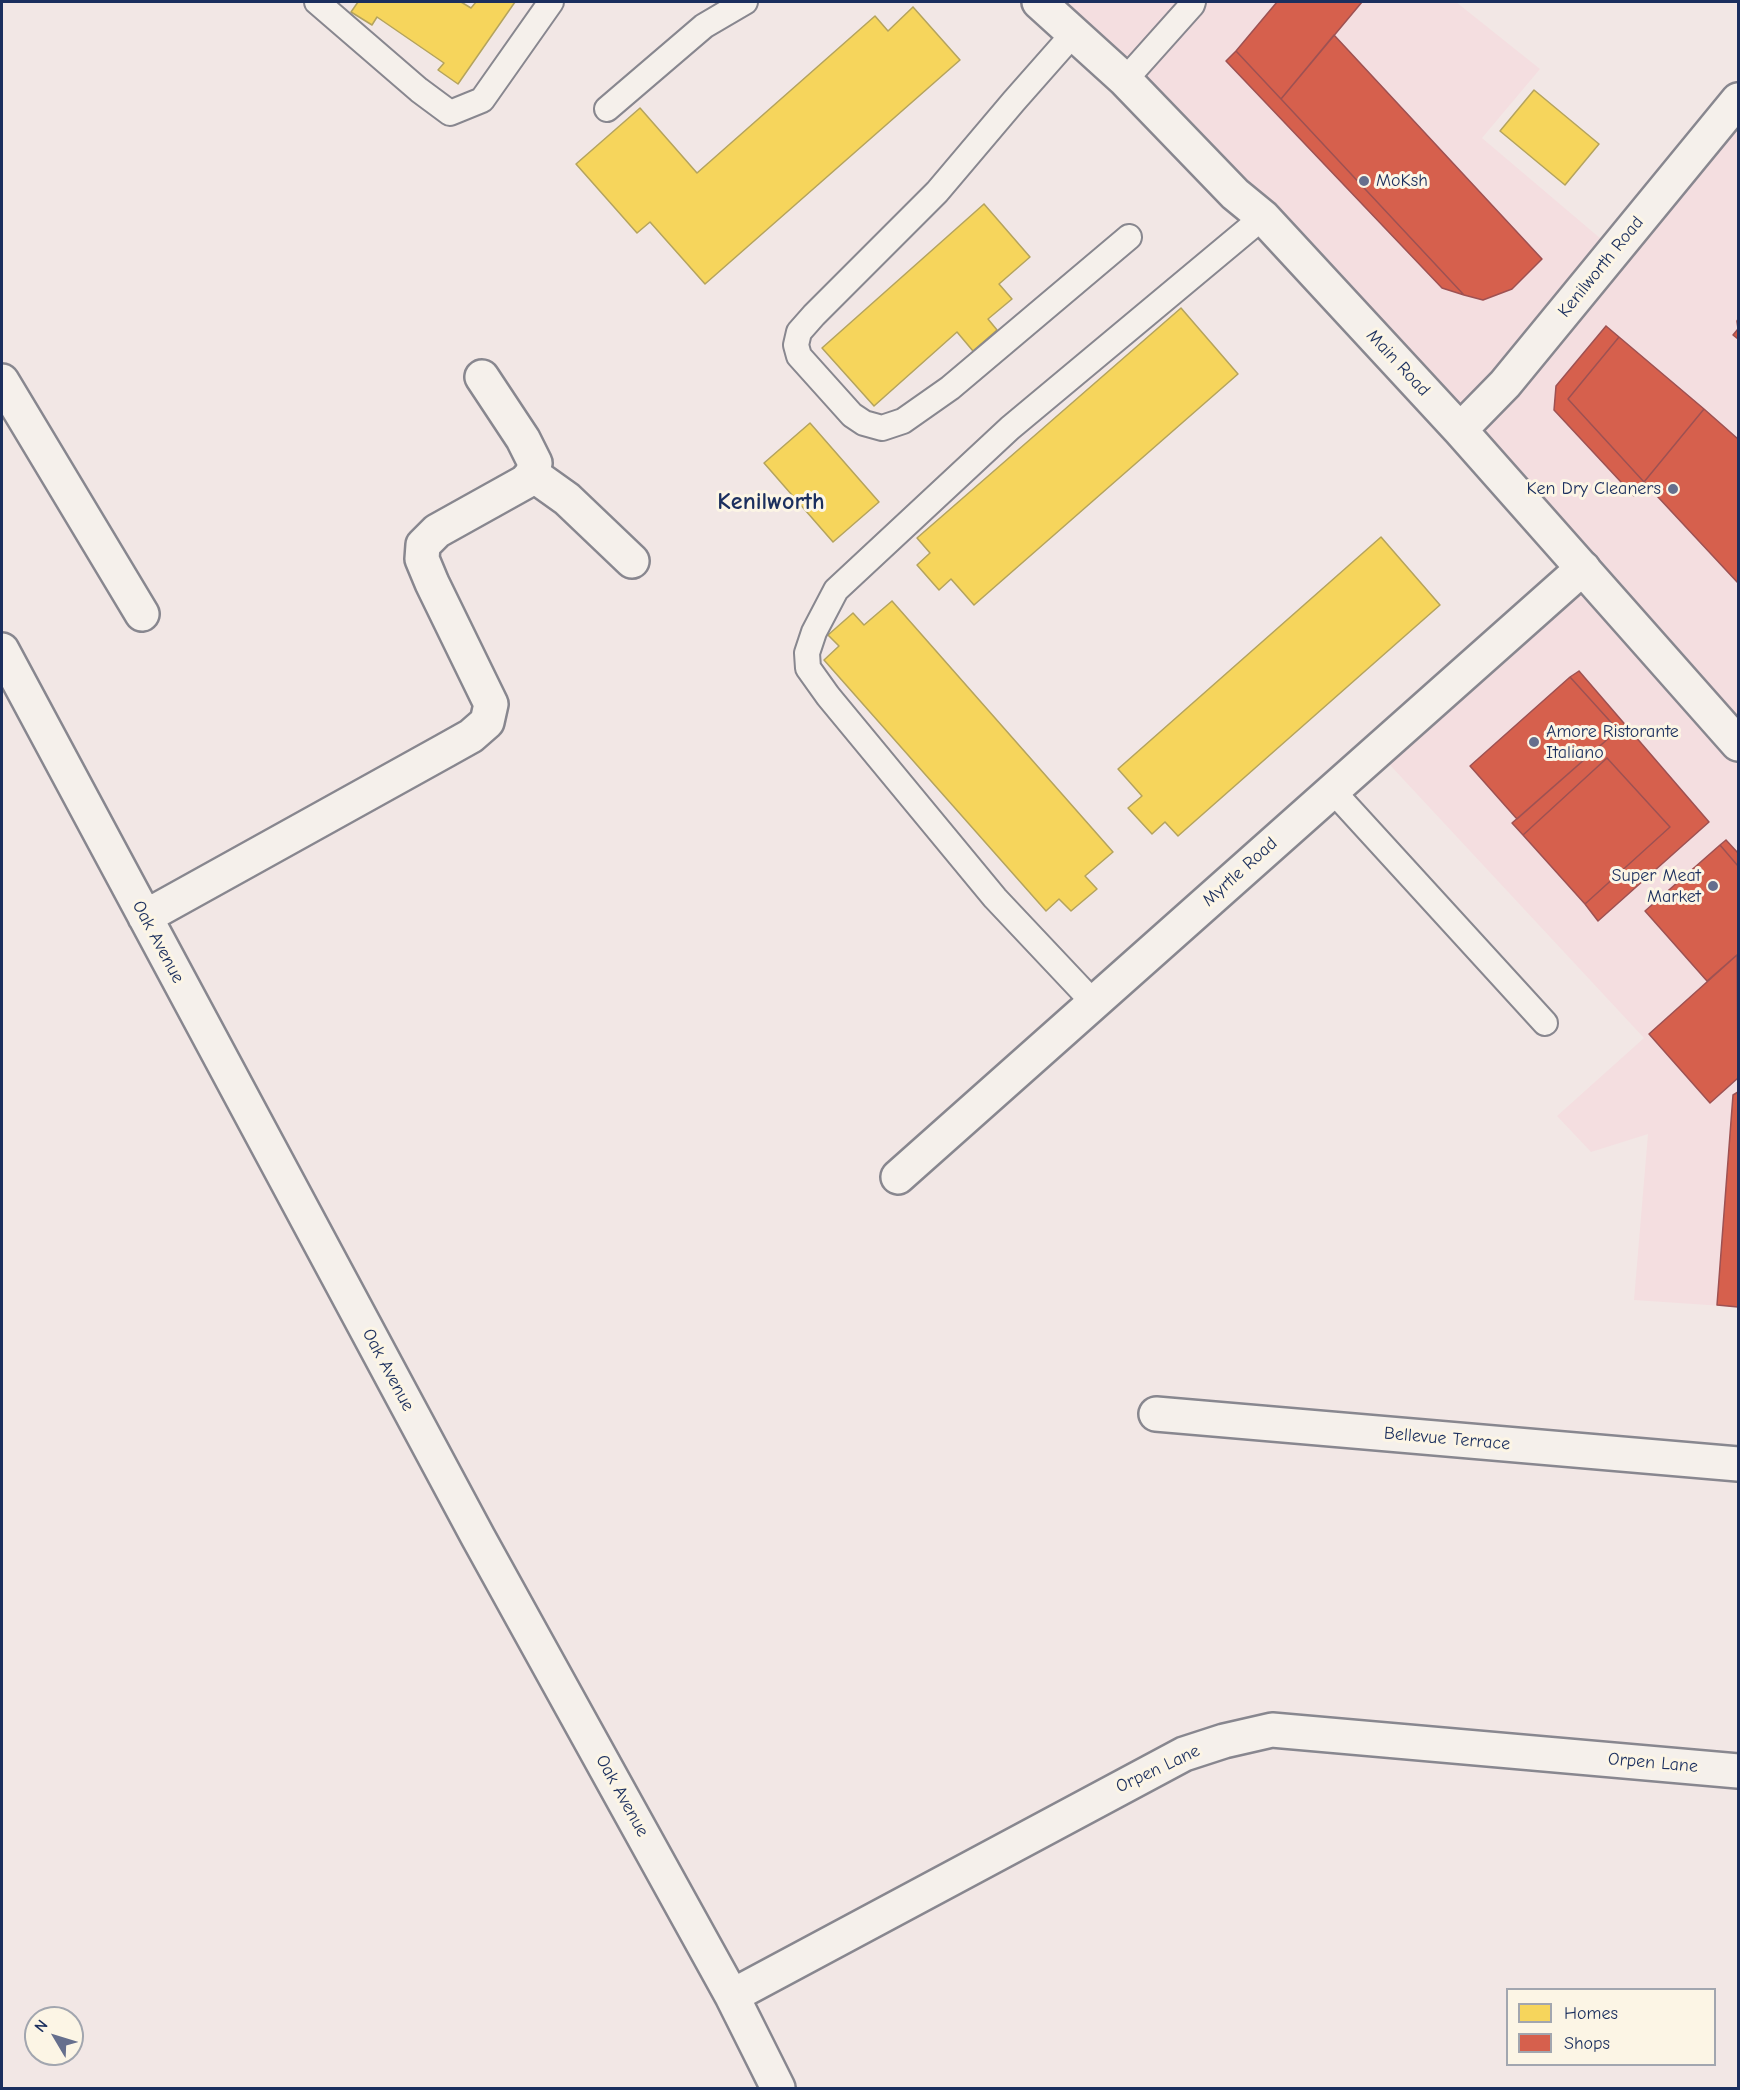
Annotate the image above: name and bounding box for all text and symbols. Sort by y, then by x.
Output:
place label: MoKsh [1376,170,1428,192]
marker: MoKsh [1357,174,1371,188]
street label: Kenilworth Road [1554,212,1648,322]
street label: Main Road [1362,325,1434,401]
place label: Ken Dry Cleaners [1527,478,1661,500]
marker: Ken Dry Cleaners [1666,482,1680,496]
district label: Kenilworth [717,488,825,516]
place label: Amore Ristorante Italiano [1546,721,1679,764]
marker: Amore Ristorante Italiano [1527,735,1541,749]
street label: Myrtle Road [1198,833,1282,911]
place label: Super Meat Market [1612,865,1701,908]
marker: Super Meat Market [1706,879,1720,893]
street label: Oak Avenue [127,897,189,987]
street label: Oak Avenue [357,1325,419,1415]
street label: Bellevue Terrace [1383,1423,1511,1455]
street label: Orpen Lane [1113,1740,1203,1798]
street label: Orpen Lane [1607,1748,1699,1778]
street label: Oak Avenue [591,1751,653,1841]
legend [1506,1988,1716,2066]
text: Homes [1564,2003,1618,2024]
north arrow [24,2006,84,2066]
text: N [31,2016,52,2036]
text: Shops [1564,2033,1610,2054]

